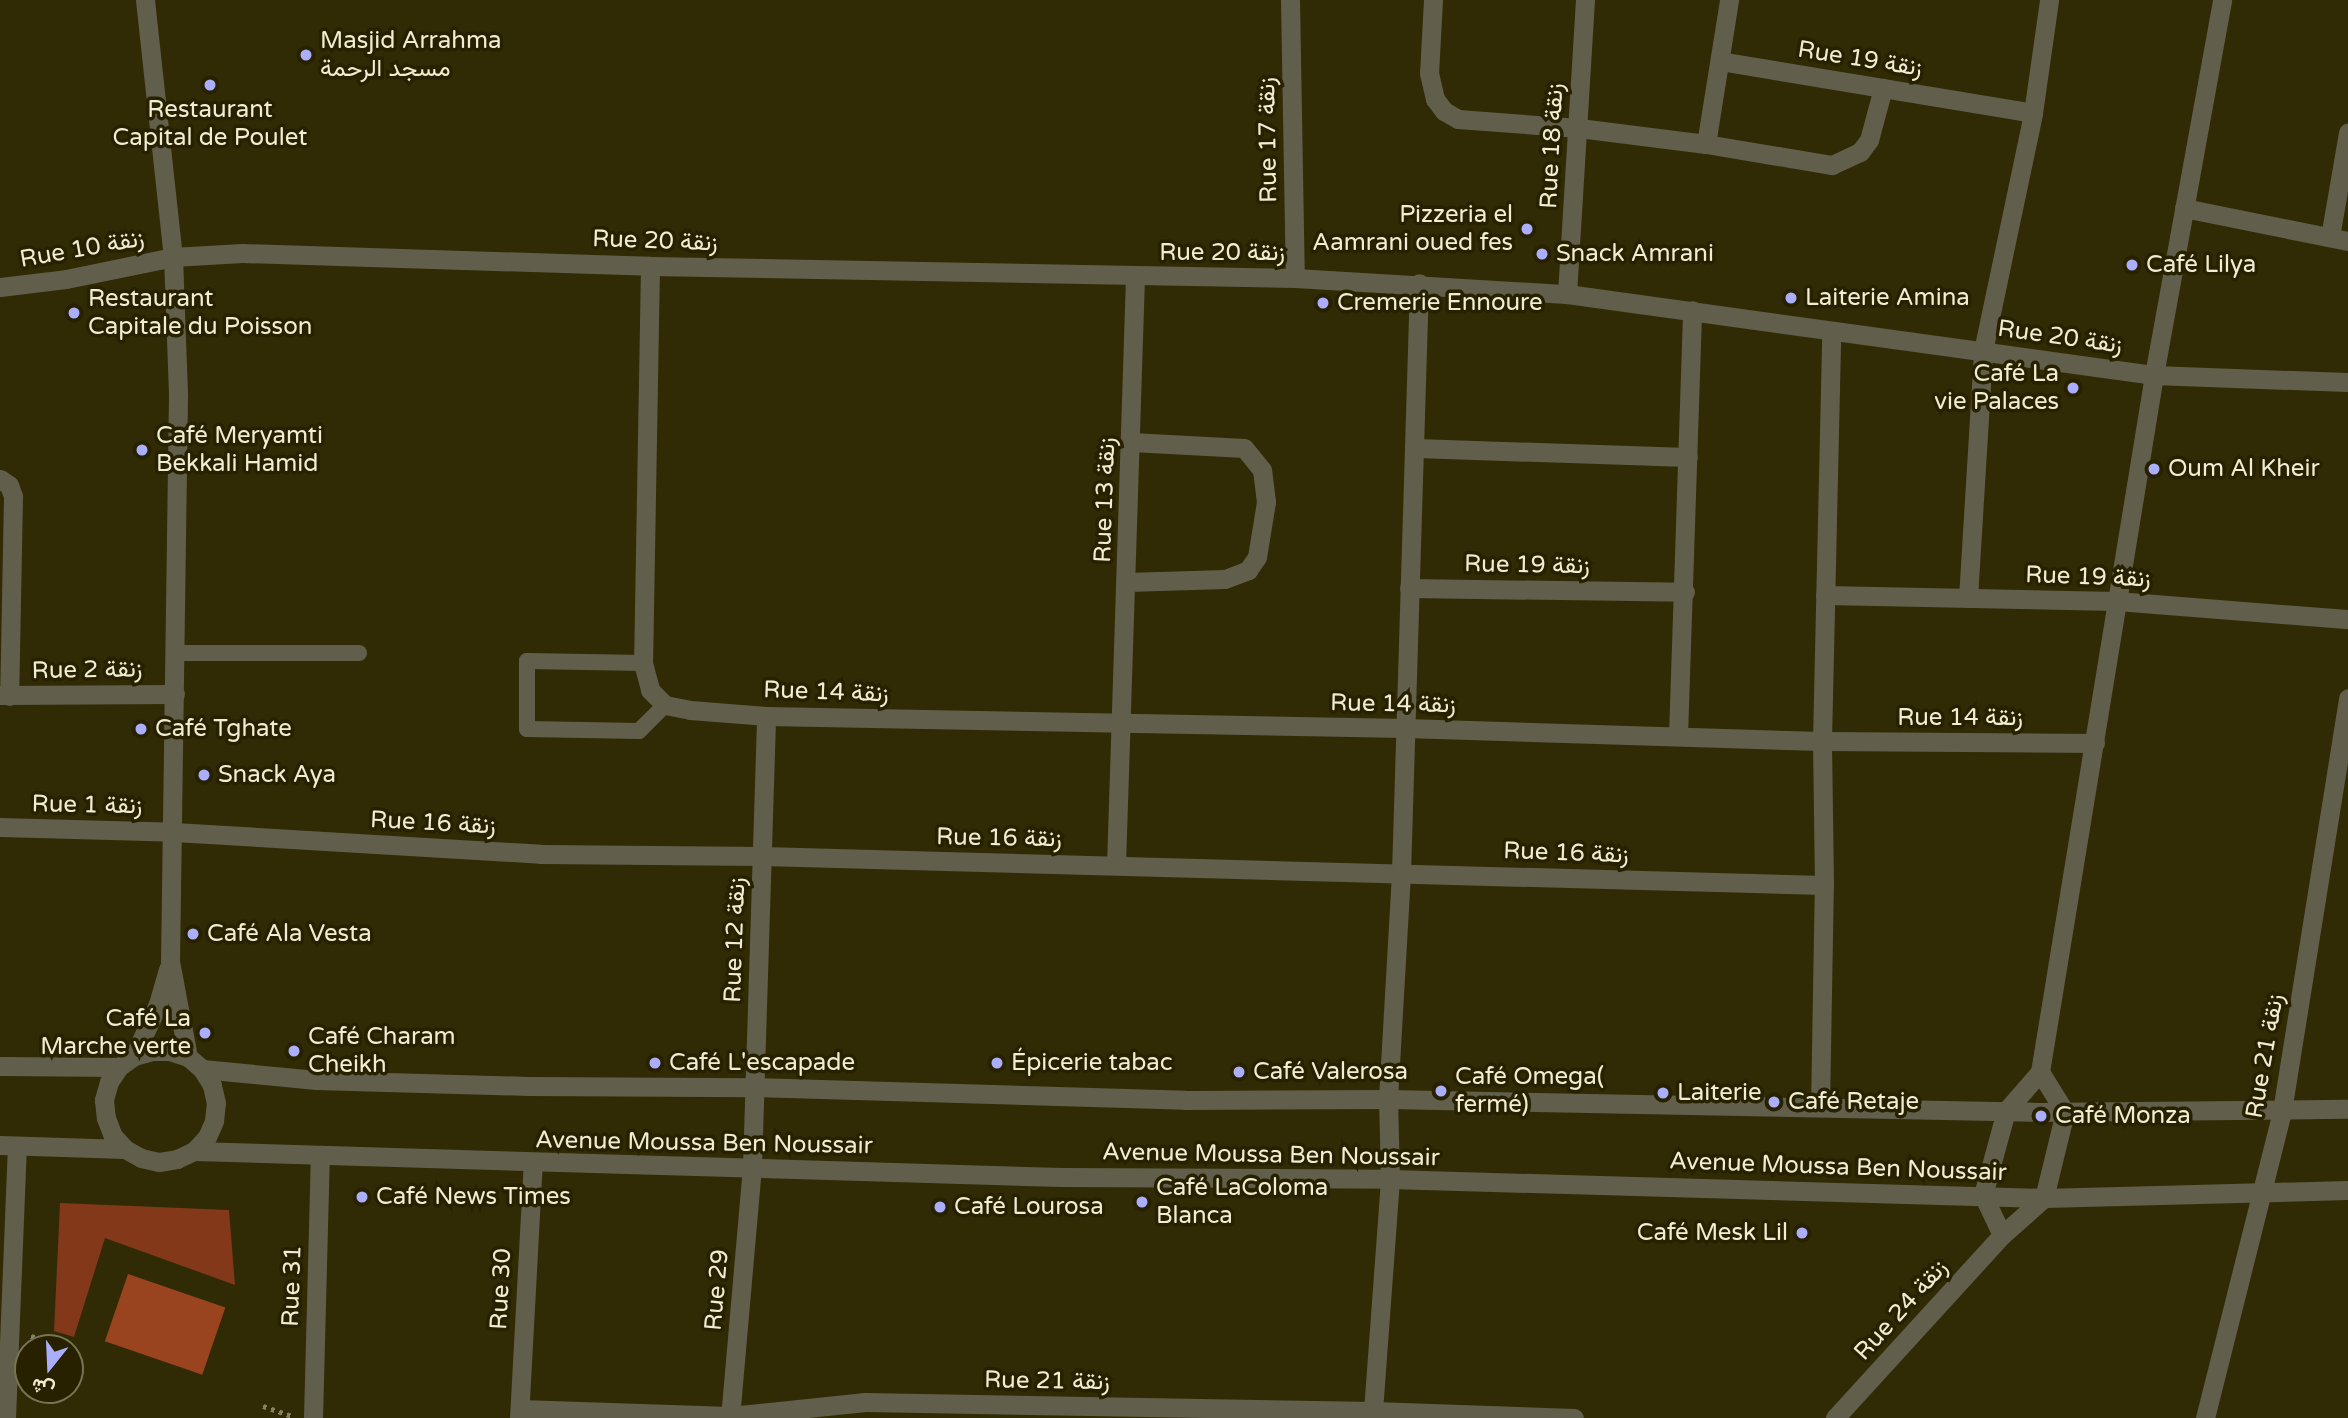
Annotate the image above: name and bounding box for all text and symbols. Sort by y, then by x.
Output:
place label: Masjid Arrahma مسجد الرحمة [320,27,501,83]
street label: Rue 19 زنقة [1796,35,1924,83]
marker: Masjid Arrahma مسجد الرحمة [298,47,314,63]
marker: Restaurant Capital de Poulet [202,77,218,93]
street label: Rue 17 زنقة [1253,77,1283,203]
street label: Rue 18 زنقة [1534,82,1570,210]
place label: Restaurant Capital de Poulet [113,96,307,152]
place label: Pizzeria el Aamrani oued fes [1312,201,1513,257]
marker: Pizzeria el Aamrani oued fes [1519,221,1535,237]
street label: Rue 10 زنقة [18,224,146,274]
street label: Rue 20 زنقة [592,224,718,258]
street label: Rue 20 زنقة [1159,239,1285,267]
place label: Snack Amrani [1556,240,1714,268]
marker: Snack Amrani [1534,246,1550,262]
place label: Café Lilya [2146,251,2256,279]
marker: Café Lilya [2124,257,2140,273]
place label: Laiterie Amina [1805,284,1970,312]
place label: Restaurant Capitale du Poisson [88,285,312,341]
place label: Cremerie Ennoure [1337,289,1543,317]
marker: Laiterie Amina [1783,290,1799,306]
marker: Cremerie Ennoure [1315,295,1331,311]
marker: Restaurant Capitale du Poisson [66,305,82,321]
street label: Rue 20 زنقة [1996,314,2124,360]
place label: Café La vie Palaces [1934,360,2059,416]
marker: Café La vie Palaces [2065,380,2081,396]
place label: Café Meryamti Bekkali Hamid [156,422,323,478]
street label: Rue 13 زنقة [1088,437,1122,563]
marker: Café Meryamti Bekkali Hamid [134,442,150,458]
place label: Oum Al Kheir [2168,455,2320,483]
marker: Oum Al Kheir [2146,461,2162,477]
street label: Rue 19 زنقة [1464,550,1590,580]
street label: Rue 19 زنقة [2025,560,2151,594]
street label: Rue 2 زنقة [31,655,143,685]
street label: Rue 14 زنقة [763,675,889,709]
street label: Rue 14 زنقة [1330,689,1456,719]
street label: Rue 14 زنقة [1897,704,2023,732]
place label: Café Tghate [155,715,292,743]
marker: Café Tghate [133,721,149,737]
place label: Snack Aya [218,761,336,789]
marker: Snack Aya [196,767,212,783]
street label: Rue 1 زنقة [31,790,143,820]
street label: Rue 16 زنقة [369,805,497,841]
street label: Rue 16 زنقة [936,823,1062,853]
street label: Rue 16 زنقة [1503,836,1629,870]
street label: Rue 12 زنقة [718,877,752,1003]
place label: Café Ala Vesta [207,920,372,948]
marker: Café Ala Vesta [185,926,201,942]
street label: Rue 21 زنقة [2240,992,2290,1120]
place label: Café La Marche verte [40,1005,191,1061]
place label: Café Charam Cheikh [308,1023,456,1079]
marker: Café La Marche verte [197,1025,213,1041]
marker: Café Charam Cheikh [286,1043,302,1059]
place label: Café L'escapade [669,1049,855,1077]
place label: Épicerie tabac [1011,1049,1173,1077]
marker: Café L'escapade [647,1055,663,1071]
marker: Épicerie tabac [989,1055,1005,1071]
place label: Café Valerosa [1253,1058,1408,1086]
place label: Café Omega( fermé) [1455,1063,1604,1119]
marker: Café Valerosa [1231,1064,1247,1080]
place label: Laiterie [1677,1079,1762,1107]
marker: Café Omega( fermé) [1433,1083,1449,1099]
marker: Laiterie [1655,1085,1671,1101]
place label: Café Retaje [1788,1088,1919,1116]
marker: Café Retaje [1766,1094,1782,1110]
place label: Café Monza [2055,1102,2191,1130]
marker: Café Monza [2033,1108,2049,1124]
street label: Avenue Moussa Ben Noussair [535,1126,873,1160]
street label: Avenue Moussa Ben Noussair [1102,1138,1440,1172]
street label: Avenue Moussa Ben Noussair [1669,1147,2007,1187]
place label: Café LaColoma Blanca [1156,1174,1328,1230]
place label: Café News Times [376,1183,571,1211]
marker: Café News Times [354,1189,370,1205]
place label: Café Lourosa [954,1193,1104,1221]
marker: Café LaColoma Blanca [1134,1194,1150,1210]
marker: Café Lourosa [932,1199,948,1215]
place label: Café Mesk Lil [1637,1219,1788,1247]
marker: Café Mesk Lil [1794,1225,1810,1241]
street label: Rue 31 [276,1245,308,1327]
street label: Rue 30 [484,1247,518,1331]
street label: Rue 29 [699,1248,735,1332]
street label: Rue 24 زنقة [1848,1254,1954,1366]
north arrow [14,1334,84,1404]
street label: Rue 21 زنقة [984,1366,1110,1396]
text: ش [29,1373,57,1401]

